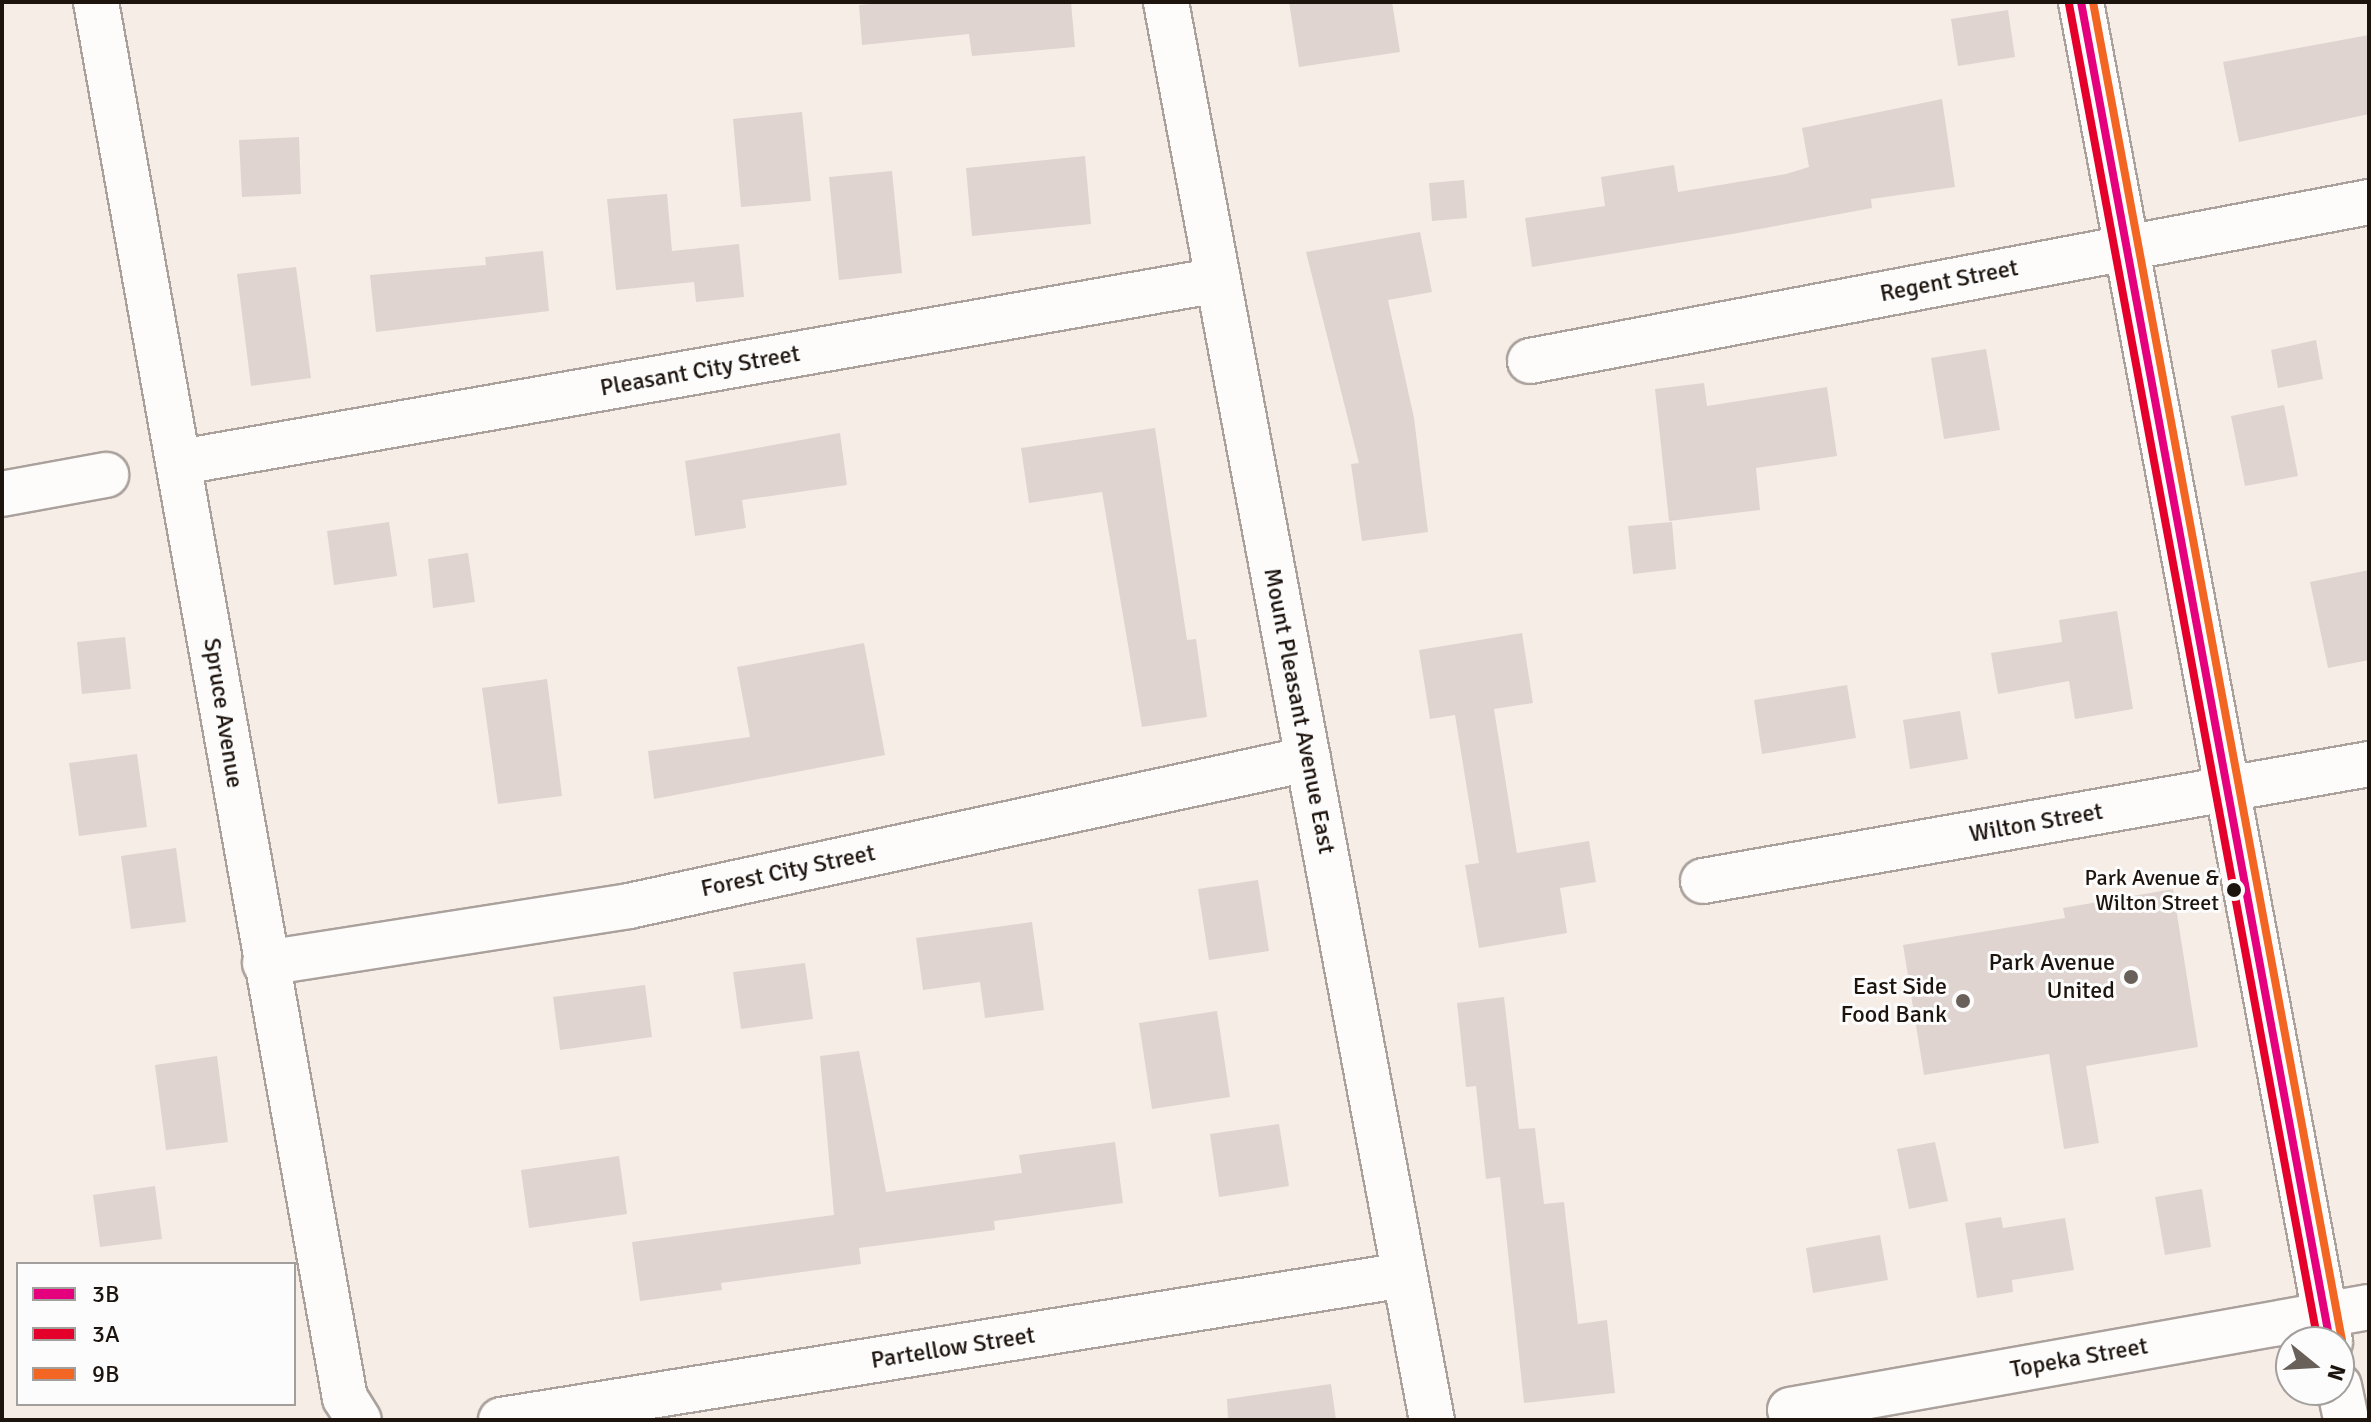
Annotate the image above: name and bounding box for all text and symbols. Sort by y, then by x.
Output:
street label: Regent Street [1877,253,2021,309]
street label: Pleasant City Street [598,339,802,403]
street label: Mount Pleasant Avenue East [1257,566,1341,856]
street label: Spruce Avenue [197,636,249,790]
street label: Wilton Street [1967,797,2105,849]
street label: Forest City Street [698,838,878,904]
place label: Park Avenue & Wilton Street [2085,864,2219,916]
marker: Park Avenue & Wilton Street [2226,882,2242,898]
place label: Park Avenue United [1989,949,2115,1005]
marker: Park Avenue United [2122,968,2140,986]
place label: East Side Food Bank [1840,973,1947,1029]
marker: East Side Food Bank [1954,992,1972,1010]
legend [16,1262,296,1406]
text: 3B [92,1279,119,1309]
text: 3A [92,1319,120,1349]
street label: Partellow Street [869,1321,1037,1375]
north arrow [2275,1326,2355,1406]
street label: Topeka Street [2008,1332,2150,1384]
text: 9B [92,1359,119,1389]
text: N [2321,1361,2352,1384]

